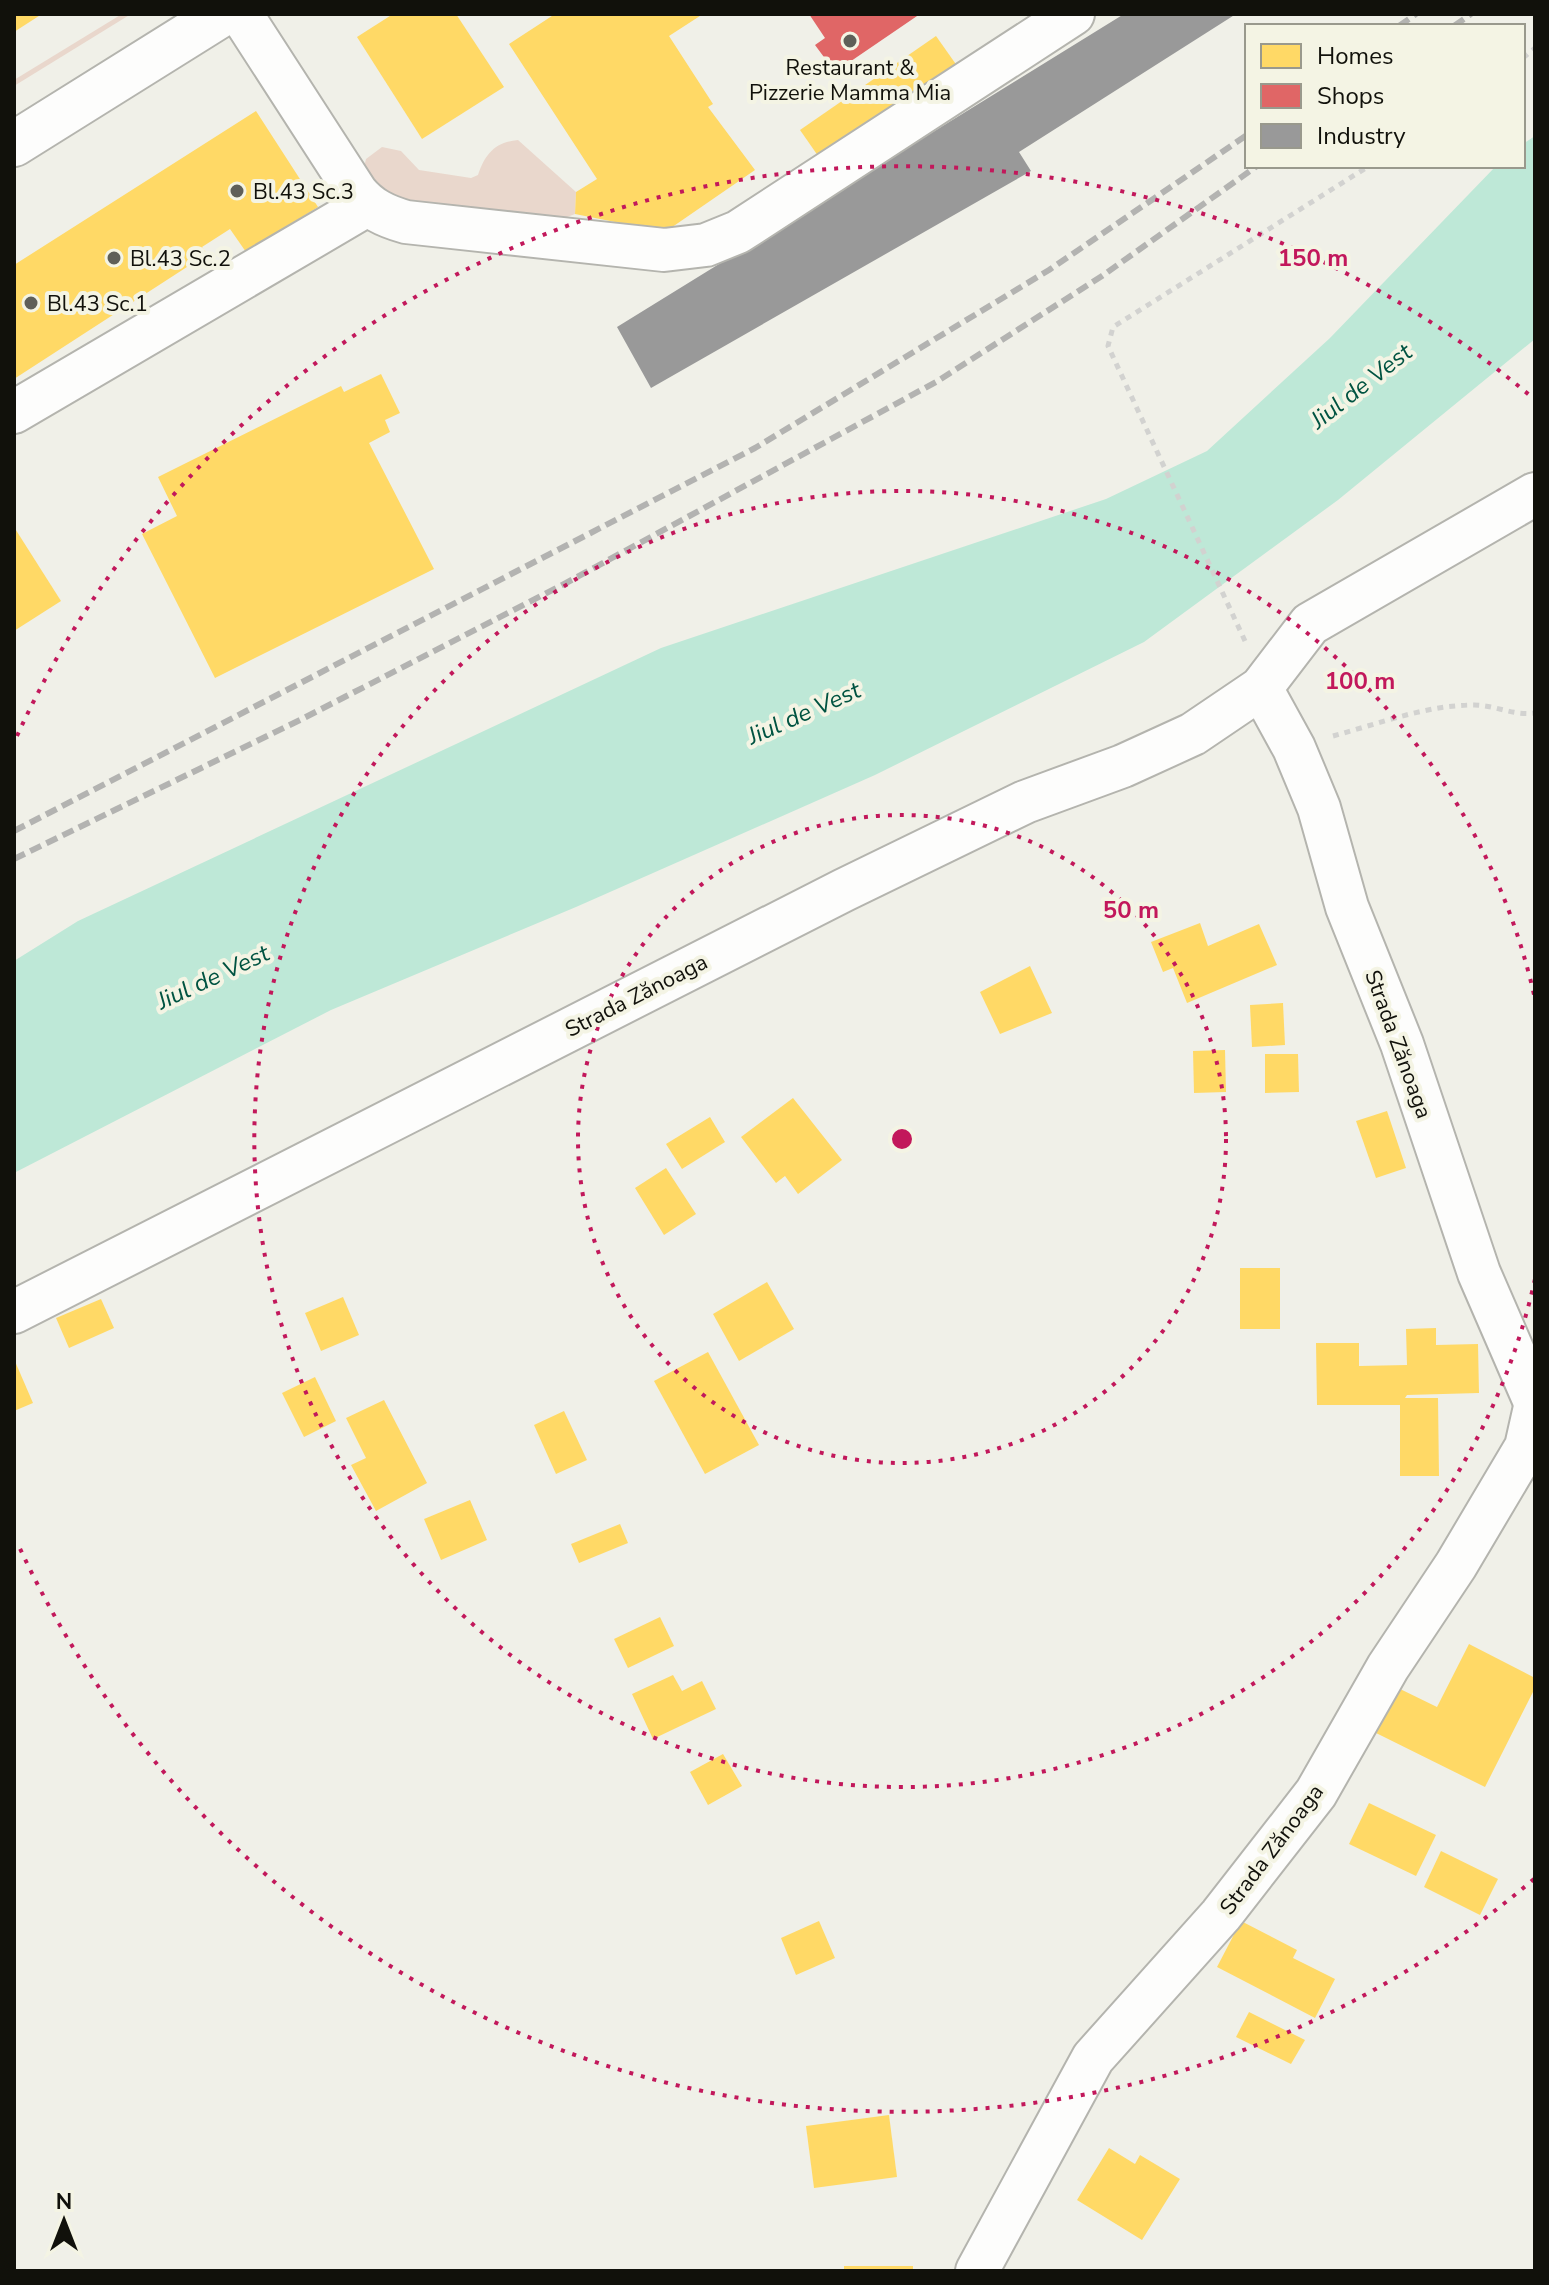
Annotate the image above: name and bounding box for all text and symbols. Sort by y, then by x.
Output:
legend [1245,24,1525,168]
marker: Restaurant & Pizzerie Mamma Mia [841,32,859,50]
text: Homes [1317,40,1393,72]
place label: Restaurant & Pizzerie Mamma Mia [749,53,951,108]
text: Shops [1317,80,1384,112]
text: Industry [1317,120,1406,152]
place label: Bl.43 Sc.3 [253,177,354,207]
marker: Bl.43 Sc.3 [228,182,246,200]
text: 150 m [1278,242,1348,274]
place label: Bl.43 Sc.2 [130,244,231,274]
marker: Bl.43 Sc.2 [105,249,123,267]
place label: Bl.43 Sc.1 [47,289,148,319]
marker: Bl.43 Sc.1 [22,294,40,312]
water label: Jiul de Vest [1303,336,1419,436]
text: 100 m [1325,665,1395,697]
water label: Jiul de Vest [741,674,866,753]
text: 50 m [1103,894,1159,926]
water label: Jiul de Vest [151,937,275,1017]
street label: Strada Zănoaga [560,947,713,1045]
street label: Strada Zănoaga [1357,966,1439,1123]
centre of rings [888,1125,916,1153]
street label: Strada Zănoaga [1213,1778,1331,1921]
north arrow [24,2181,104,2261]
text: N [56,2187,72,2217]

